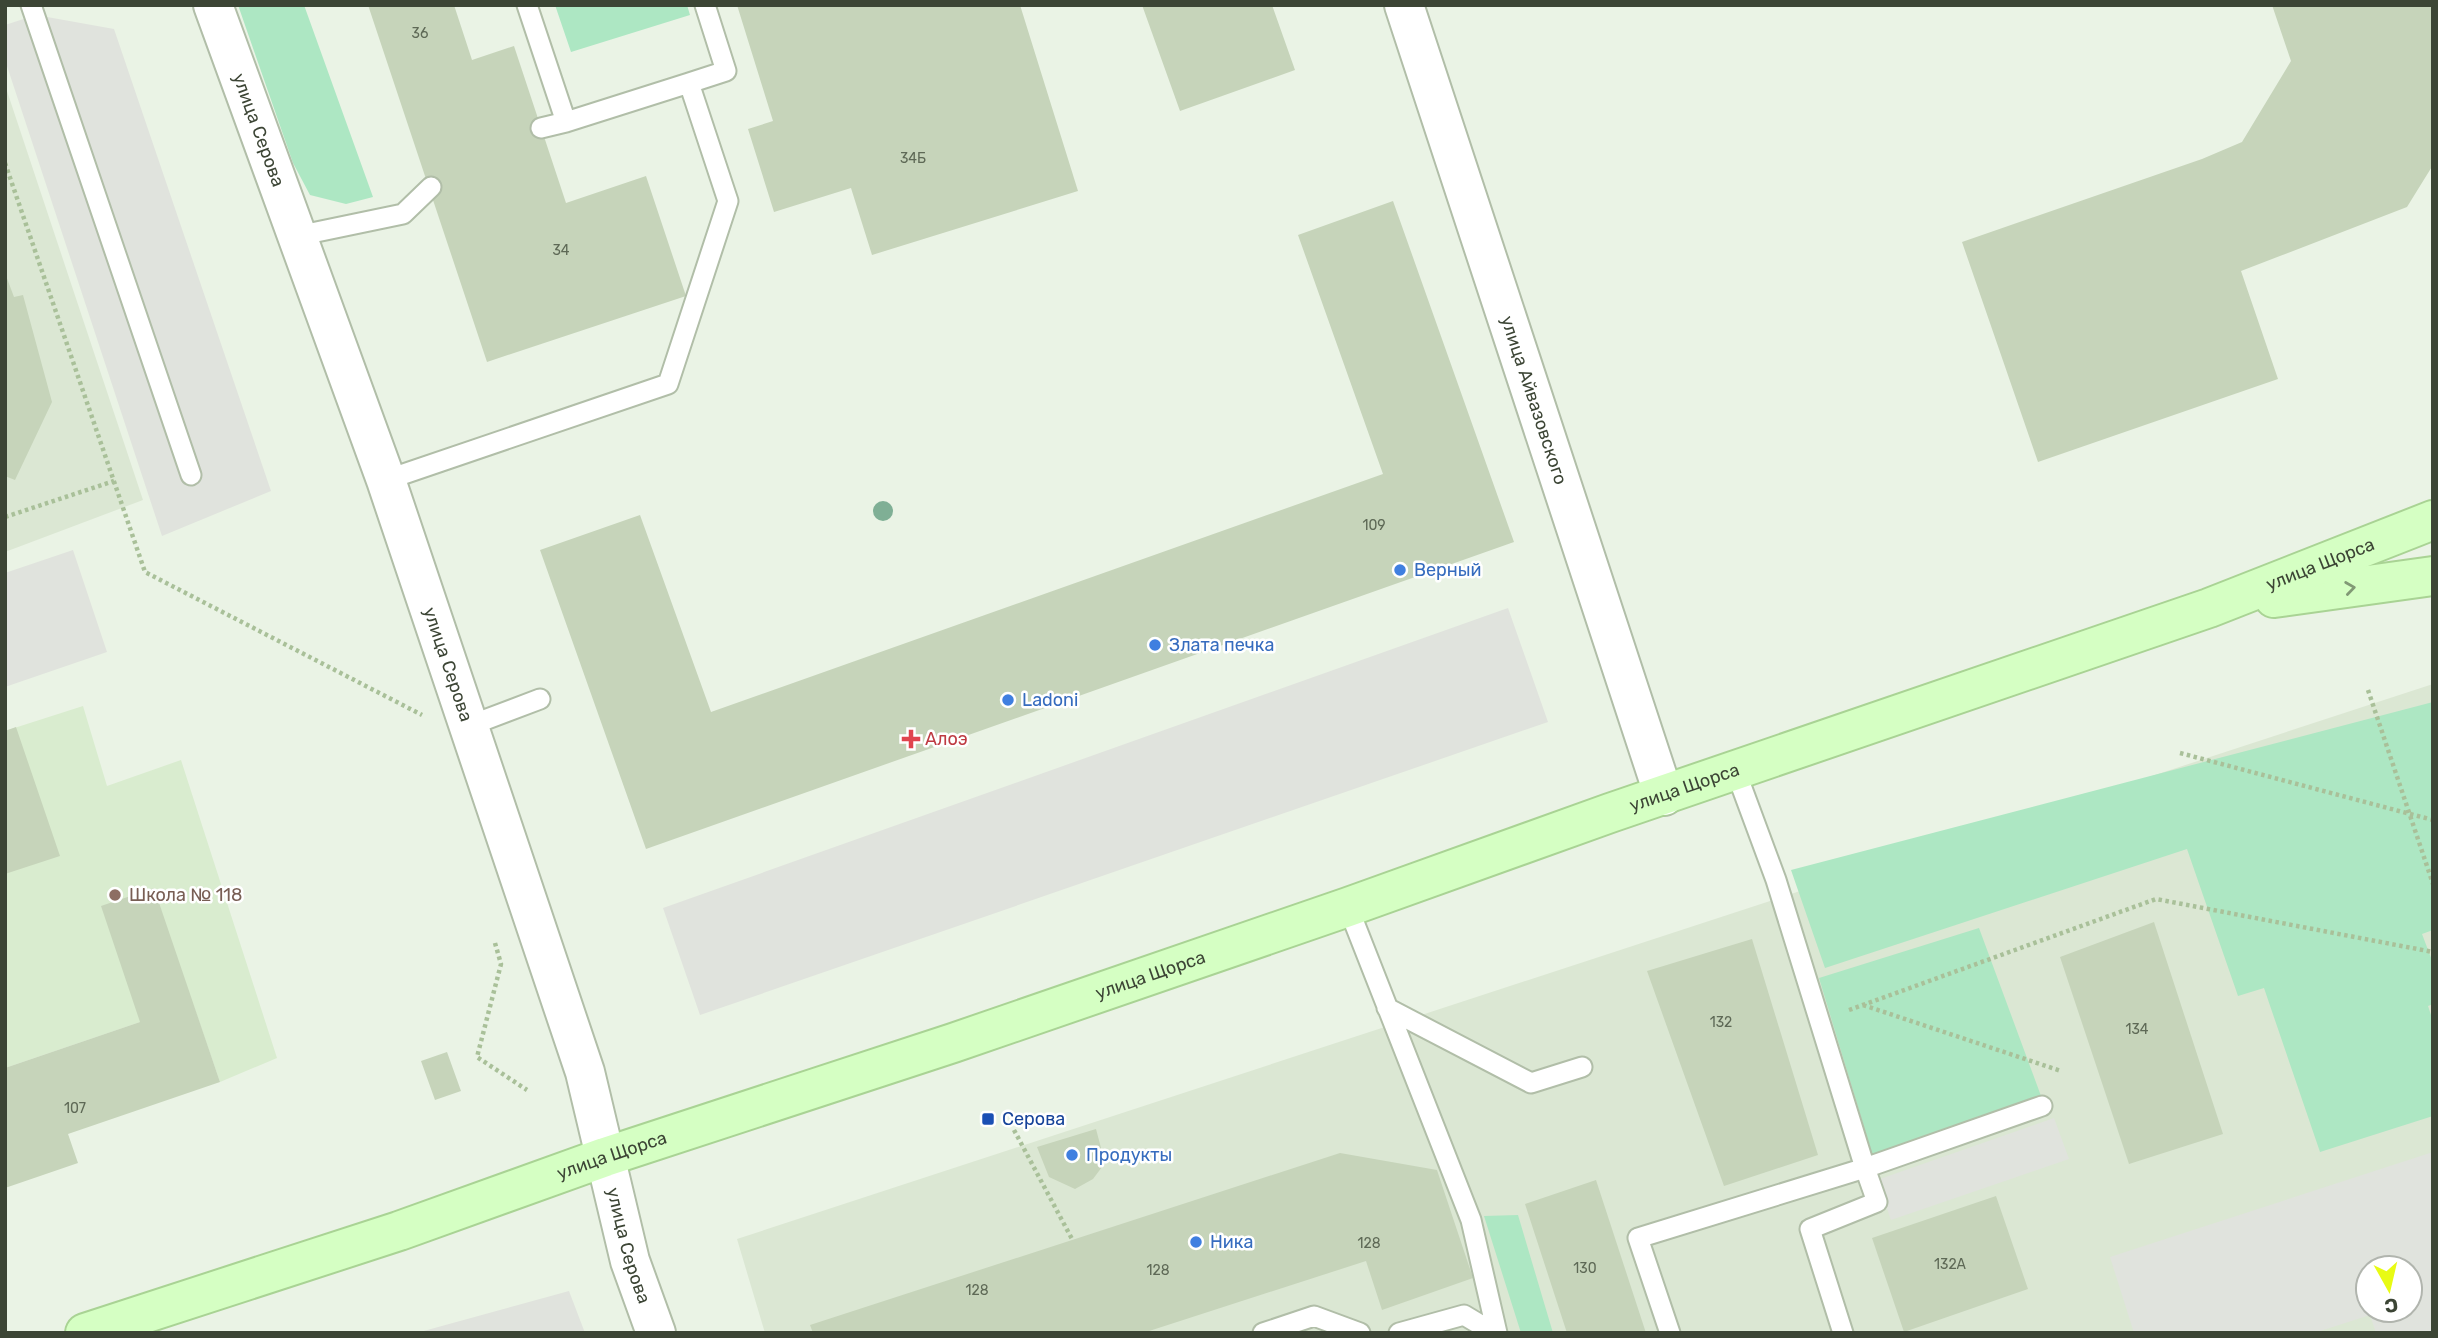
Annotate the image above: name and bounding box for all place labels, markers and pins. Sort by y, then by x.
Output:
place label: Верный [1414,559,1482,581]
marker: Верный [1392,562,1408,578]
place label: Злата печка [1169,634,1274,656]
marker: Злата печка [1147,637,1163,653]
place label: Ladoni [1022,689,1078,711]
marker: Ladoni [1000,692,1016,708]
place label: Алоэ [925,728,968,750]
marker: Алоэ [903,731,919,747]
place label: Школа № 118 [129,884,243,906]
marker: Школа № 118 [107,887,123,903]
place label: Серова [1002,1108,1065,1130]
marker: Серова [980,1111,996,1127]
place label: Продукты [1086,1144,1172,1166]
marker: Продукты [1064,1147,1080,1163]
place label: Ника [1210,1231,1253,1253]
marker: Ника [1188,1234,1204,1250]

